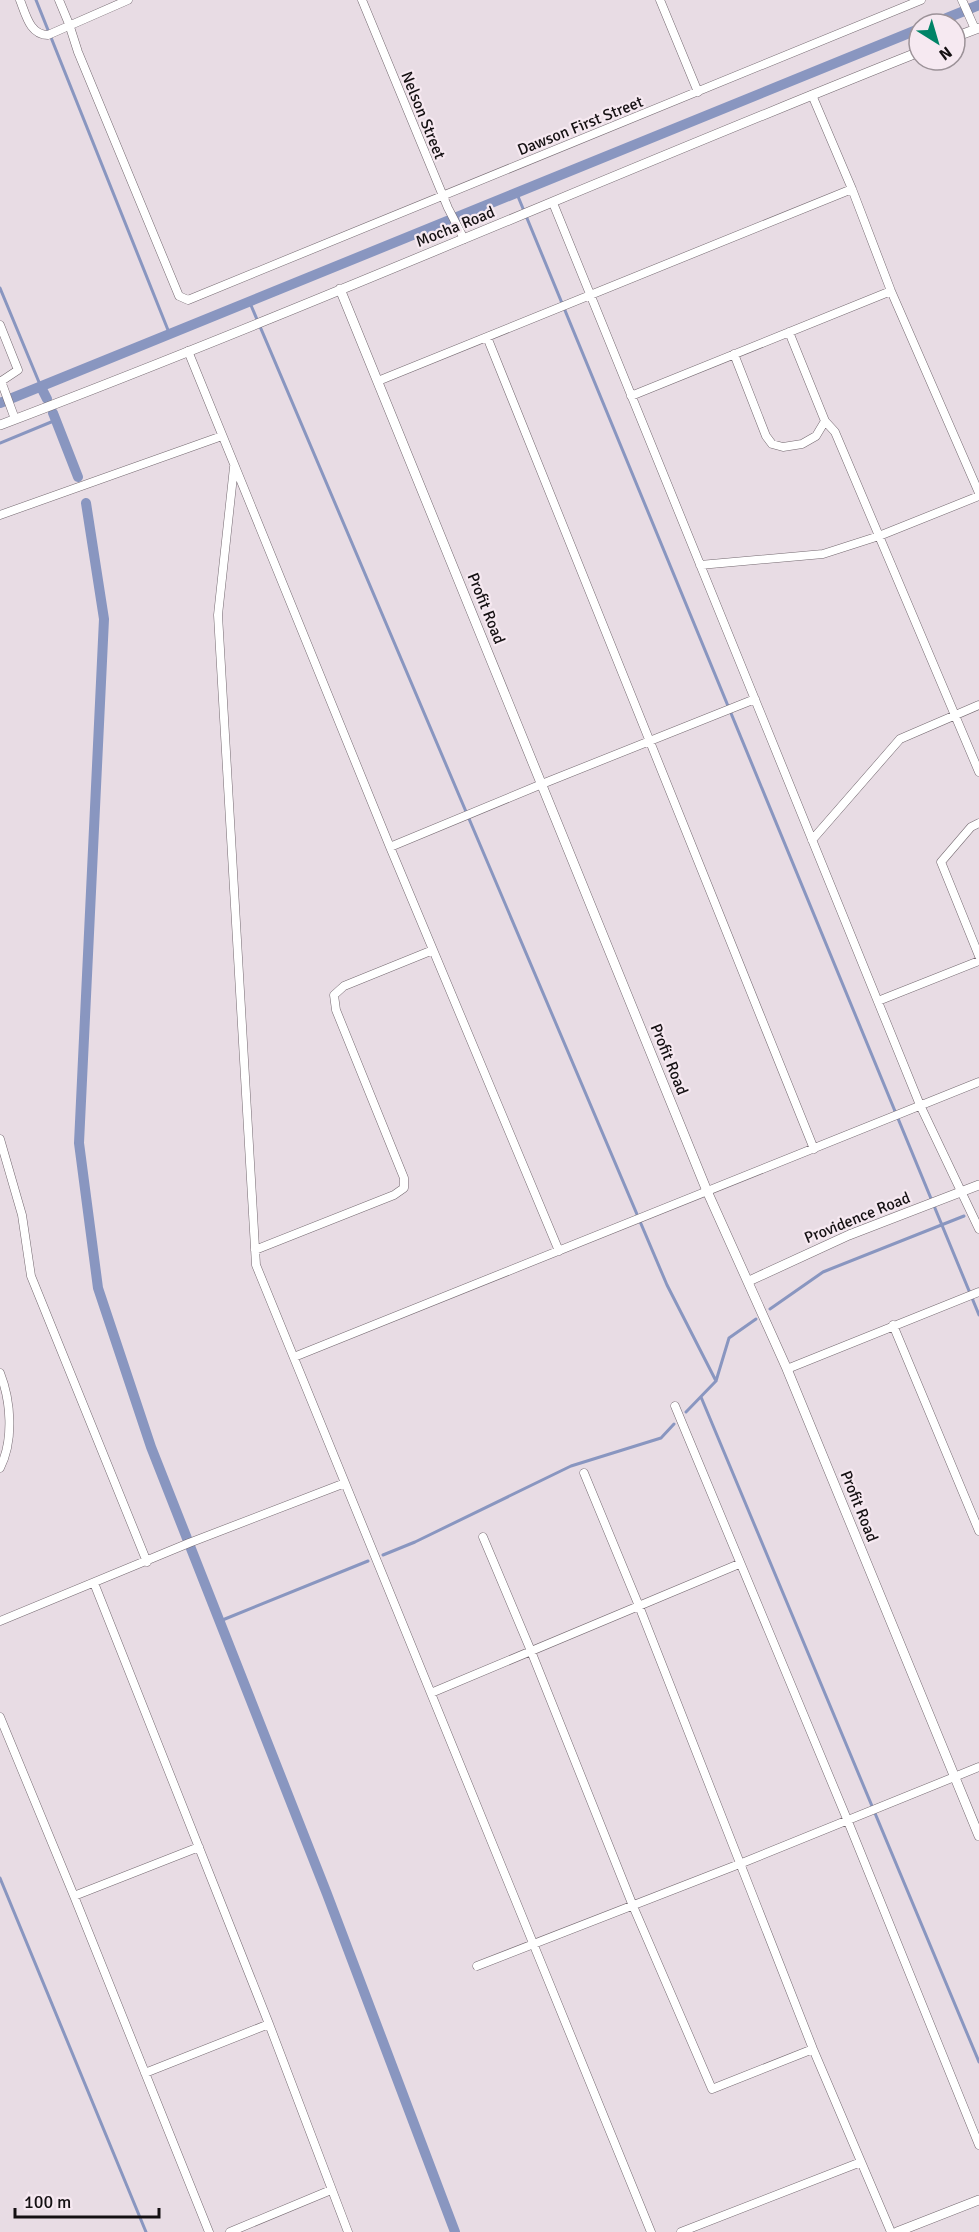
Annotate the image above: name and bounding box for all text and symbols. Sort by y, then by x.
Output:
north arrow [907,12,967,72]
text: N [935,42,956,65]
street label: Nelson Street [396,69,450,163]
street label: Dawson First Street [515,91,646,160]
street label: Mocha Road [413,202,498,252]
street label: Profit Road [463,570,509,647]
street label: Profit Road [646,1021,692,1098]
street label: Providence Road [802,1188,913,1248]
street label: Profit Road [836,1468,882,1545]
scale bar [15,2181,159,2219]
text: 100 m [24,2191,71,2213]

